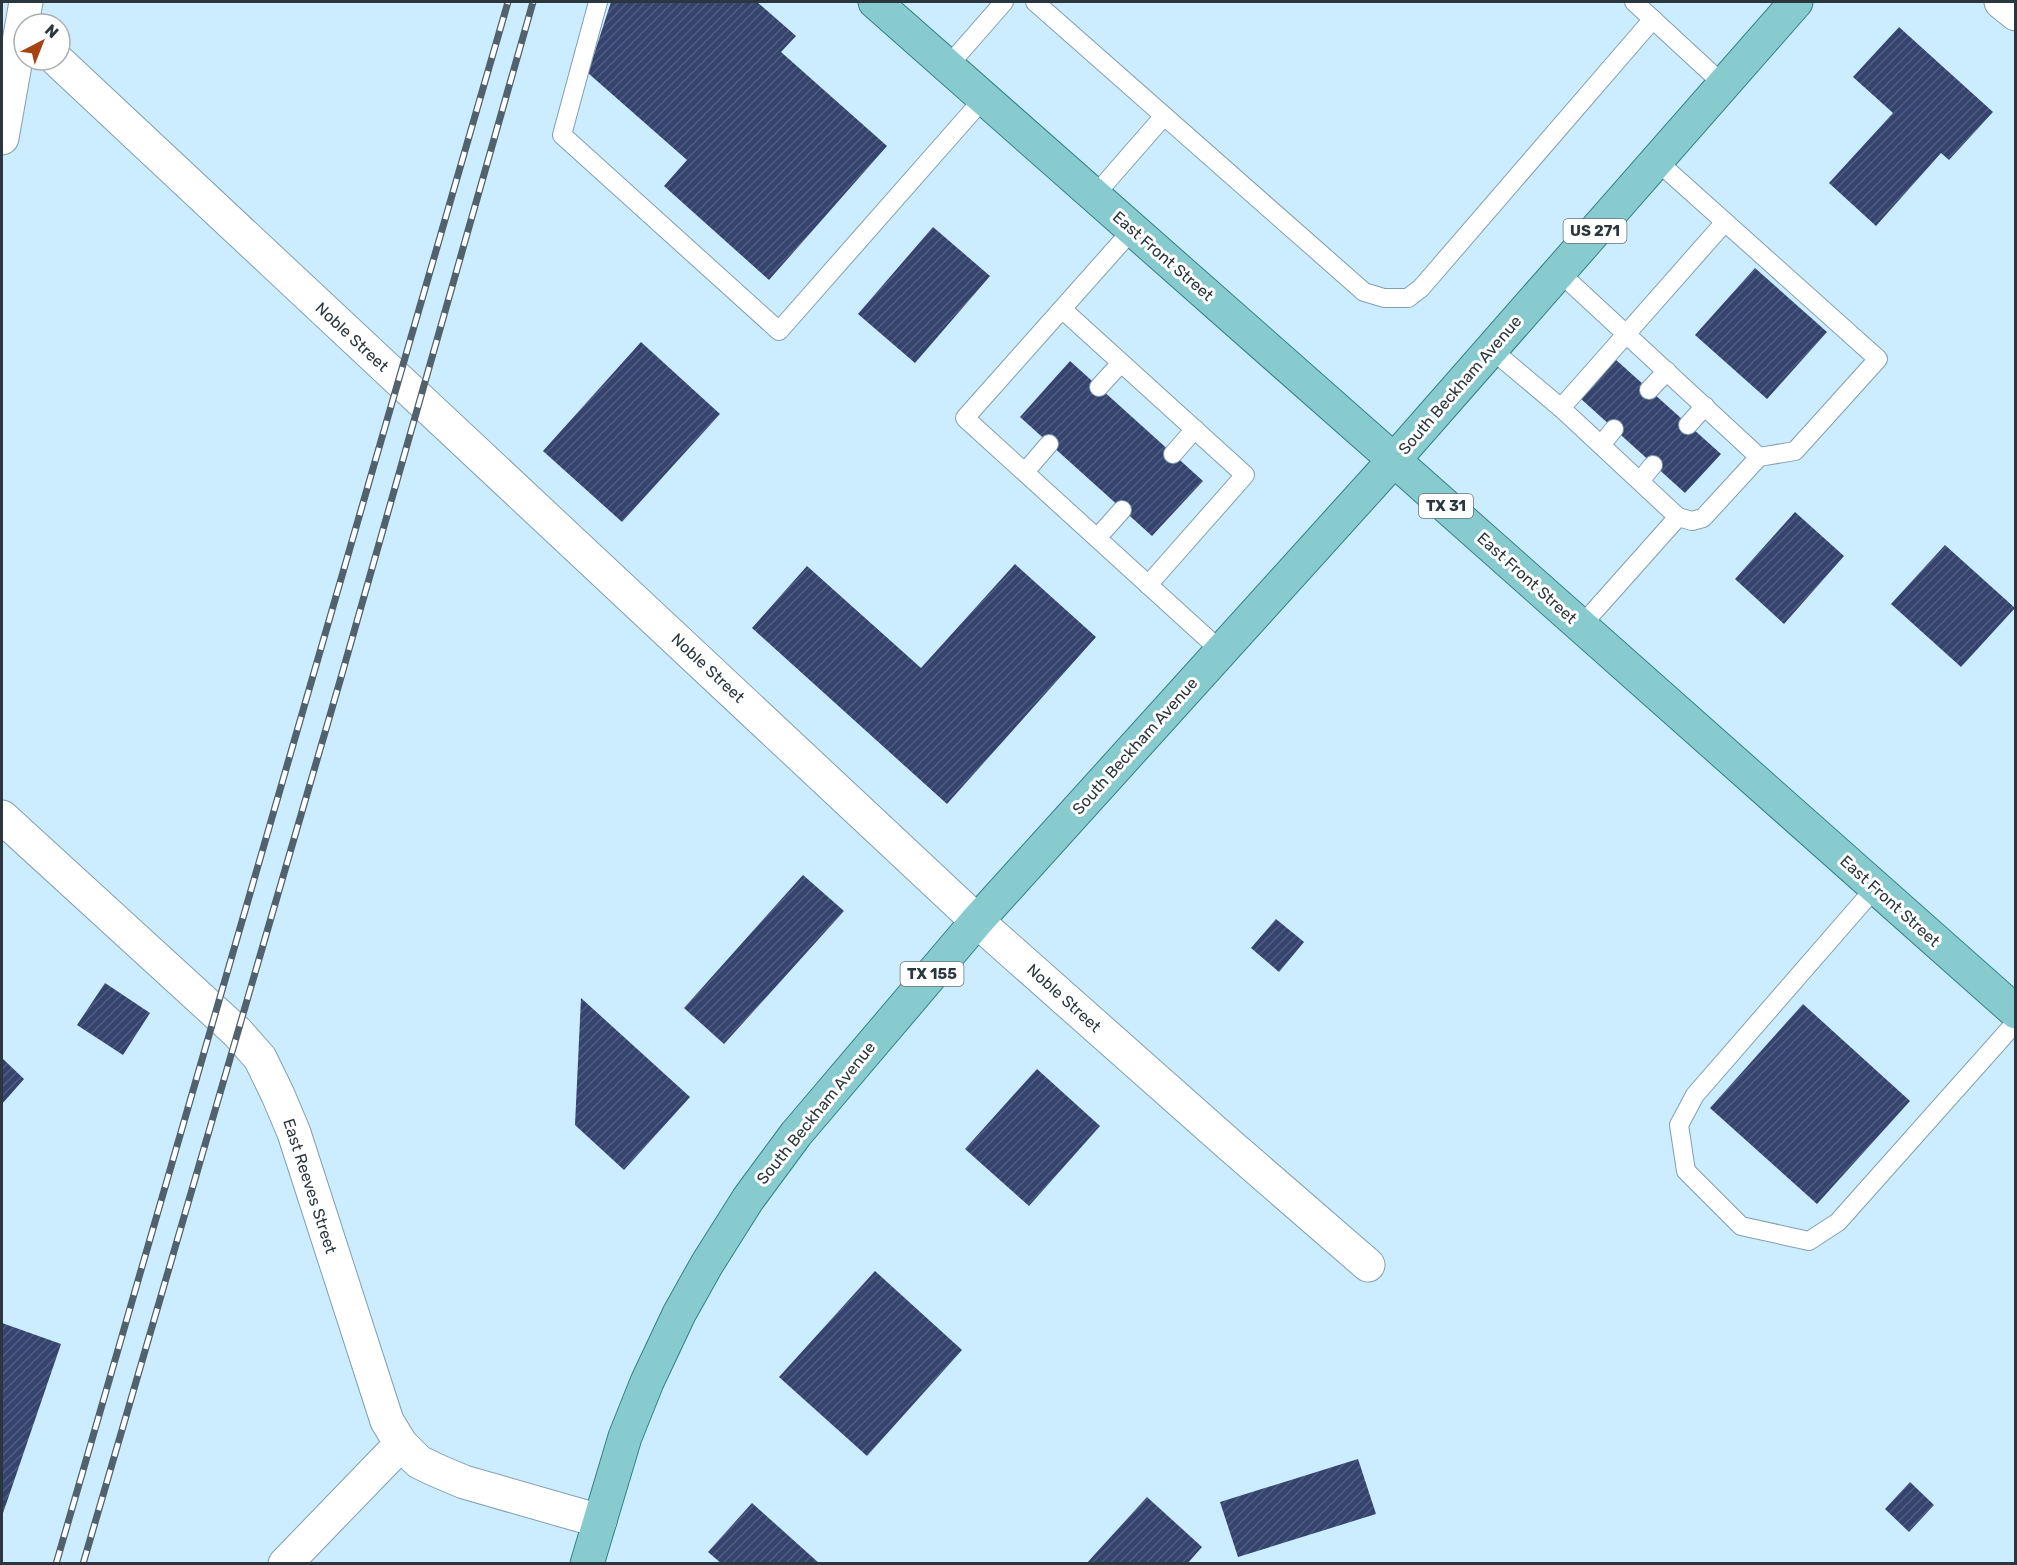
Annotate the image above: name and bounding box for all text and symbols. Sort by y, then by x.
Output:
north arrow [12,12,72,72]
text: N [41,20,62,42]
street label: East Front Street [1109,207,1217,305]
road number: US 271 [1564,219,1626,243]
street label: Noble Street [312,298,392,376]
street label: South Beckham Avenue [1395,312,1526,458]
road number: TX 31 [1419,494,1473,518]
street label: East Front Street [1473,528,1581,628]
street label: Noble Street [668,629,748,707]
street label: South Beckham Avenue [1068,674,1202,818]
street label: East Front Street [1836,851,1944,951]
street label: Noble Street [1023,960,1105,1036]
road number: TX 155 [900,962,964,986]
street label: South Beckham Avenue [753,1038,879,1188]
street label: East Reeves Street [279,1116,341,1256]

